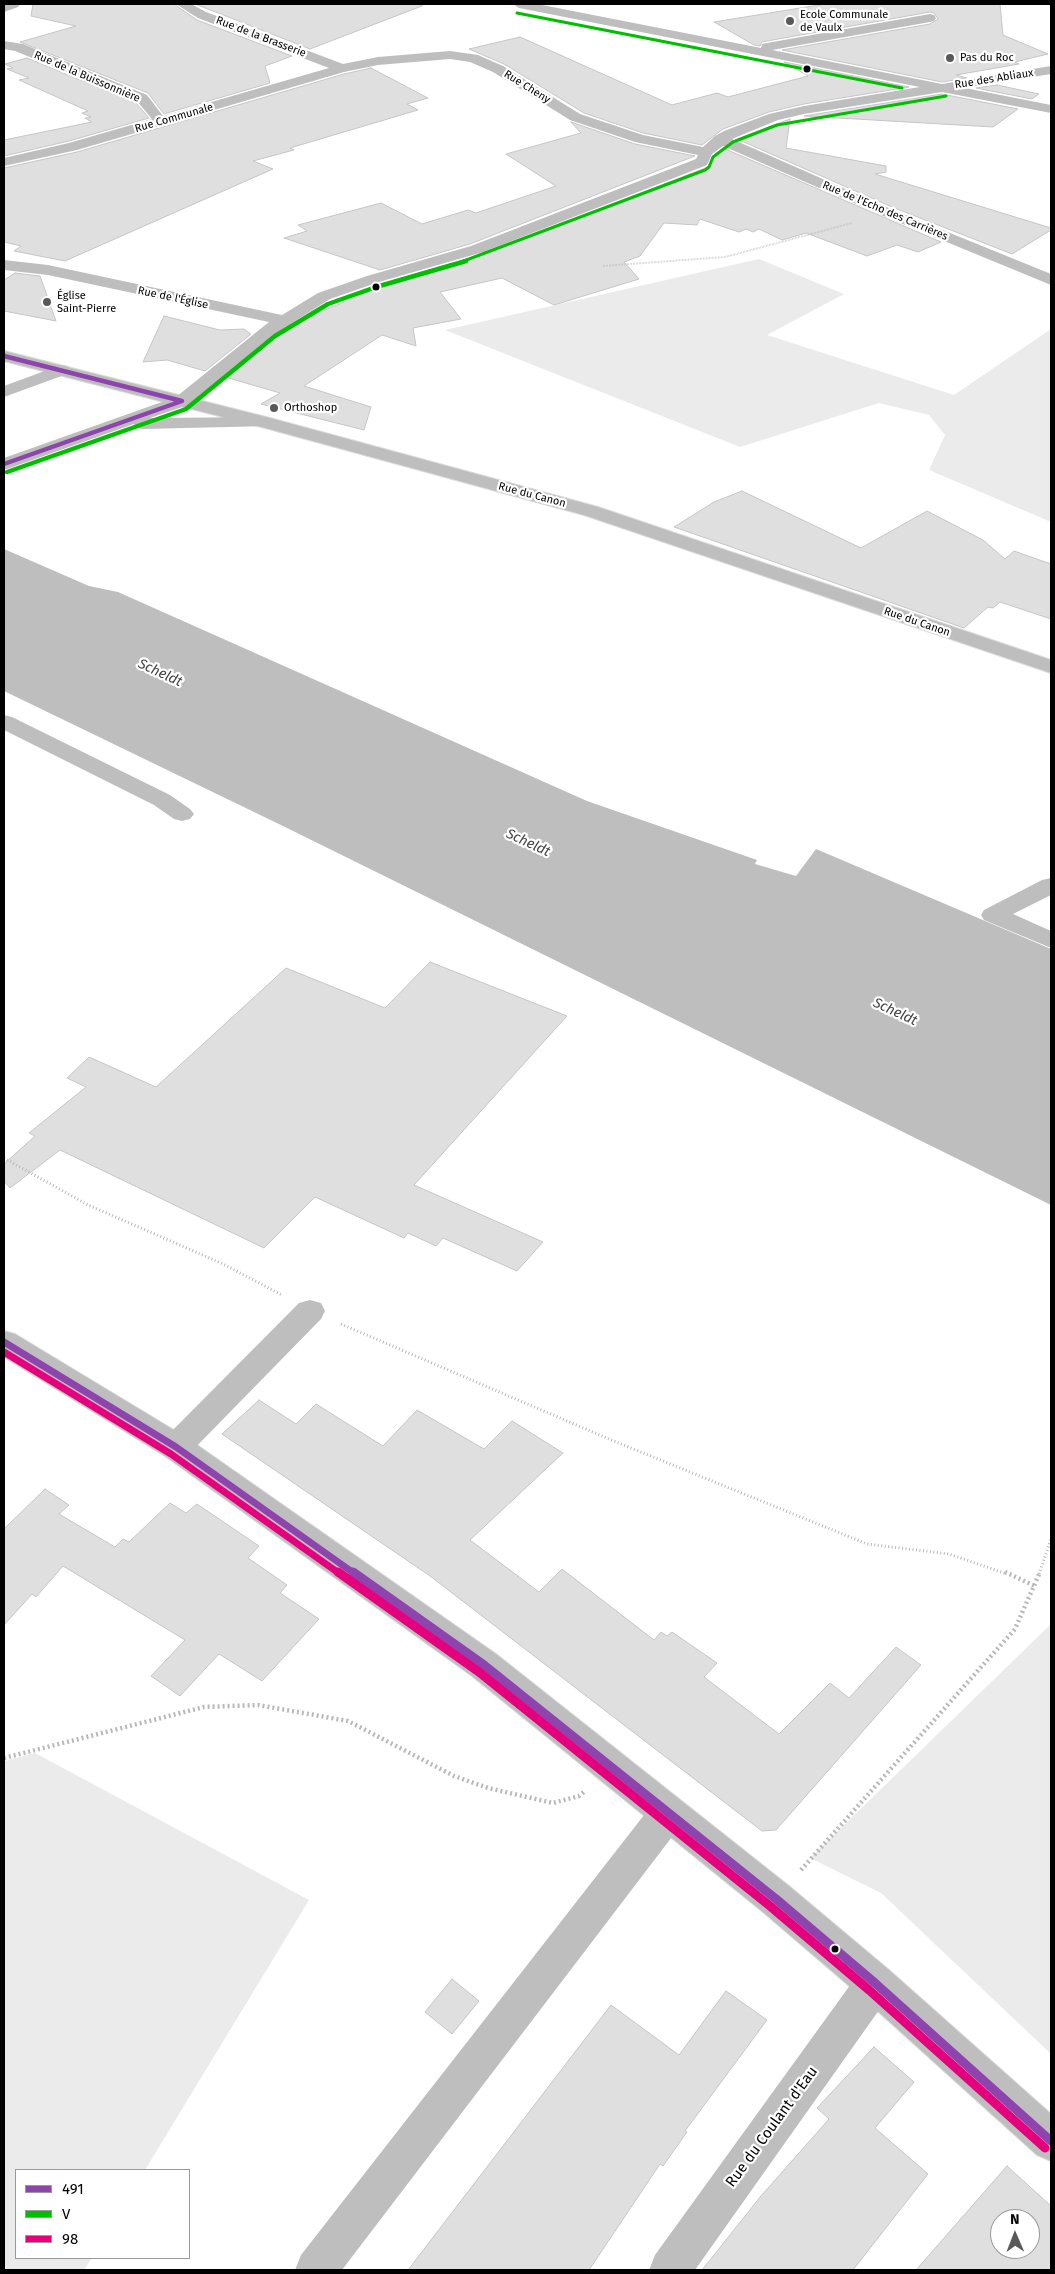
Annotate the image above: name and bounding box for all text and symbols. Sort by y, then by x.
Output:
place label: Ecole Communale de Vaulx [800,8,888,34]
street label: Rue de la Brasserie [214,14,308,60]
marker: Ecole Communale de Vaulx [784,15,796,27]
street label: Rue de la Buissonnière [32,49,142,105]
place label: Pas du Roc [960,51,1014,65]
marker: Pas du Roc [944,52,956,64]
unlabelled marker [802,64,812,74]
street label: Rue des Abliaux [954,66,1034,92]
street label: Rue Cheny [501,68,553,106]
street label: Rue Communale [133,100,215,136]
street label: Rue de l'Echo des Carrières [820,179,950,243]
unlabelled marker [371,282,381,292]
street label: Rue de l'Église [137,284,209,312]
place label: Église Saint-Pierre [57,289,116,315]
marker: Église Saint-Pierre [41,296,53,308]
place label: Orthoshop [284,401,337,415]
marker: Orthoshop [268,402,280,414]
street label: Rue du Canon [497,480,567,510]
street label: Rue du Canon [882,604,952,640]
water label: Scheldt [135,656,185,690]
water label: Scheldt [503,826,553,860]
water label: Scheldt [870,995,920,1029]
unlabelled marker [830,1944,840,1954]
street label: Rue du Coulant d'Eau [722,2063,822,2191]
legend [15,2169,190,2259]
text: 491 [62,2180,84,2198]
text: V [62,2205,70,2223]
north arrow [990,2209,1040,2259]
text: N [1010,2211,1020,2228]
text: 98 [62,2230,78,2248]

